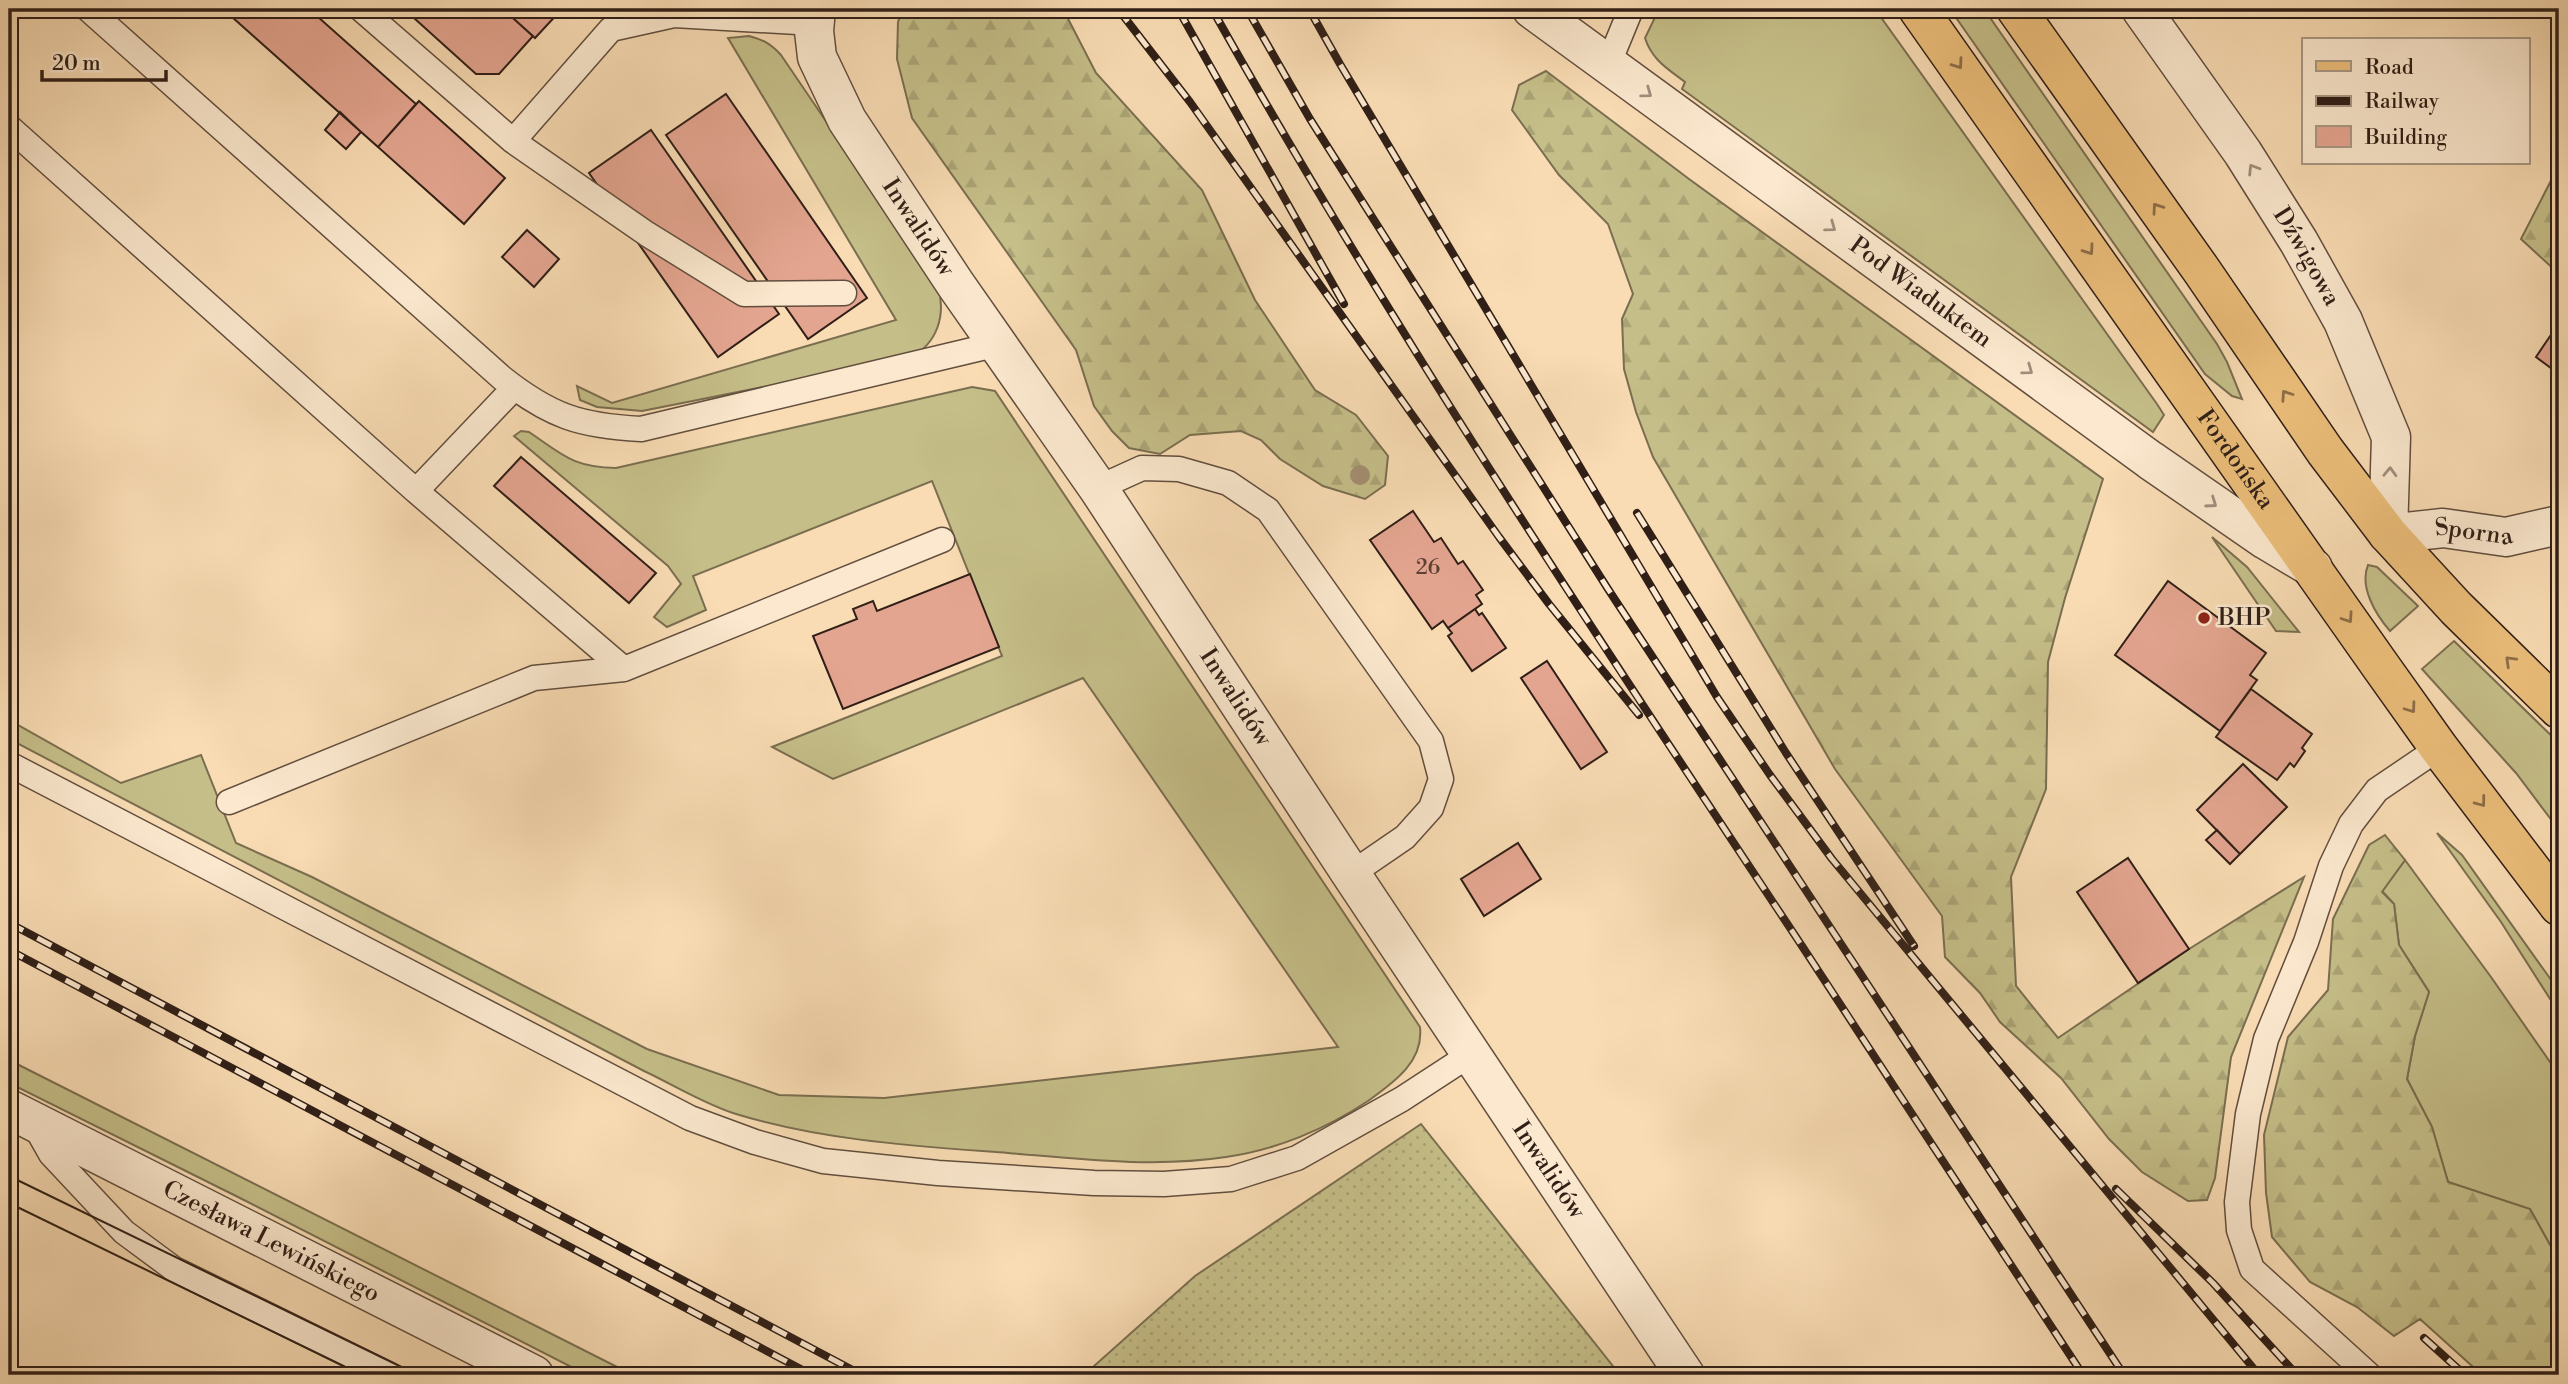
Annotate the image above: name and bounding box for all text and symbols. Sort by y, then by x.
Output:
scale bar [42,38,166,82]
legend [2302,38,2530,164]
text: 20 m [52,51,101,77]
text: Road [2365,55,2414,81]
one-way arrow [1950,57,1963,70]
one-way arrow [1639,84,1652,97]
text: Railway [2365,89,2440,115]
text: Building [2364,125,2447,151]
one-way arrow [2248,164,2261,177]
street label: Inwalidów [875,173,962,283]
street label: Dźwigowa [2266,202,2347,312]
one-way arrow [2153,203,2165,216]
one-way arrow [1823,218,1835,231]
street label: Pod Wiaduktem [1843,231,1998,355]
one-way arrow [2081,242,2093,255]
one-way arrow [2020,362,2032,375]
one-way arrow [2282,390,2294,403]
street label: Fordońska [2190,404,2281,516]
one-way arrow [2383,467,2398,478]
one-way arrow [2204,495,2217,507]
street label: Sporna [2433,512,2517,553]
house number: 26 [1416,555,1441,581]
place label: BHP [2217,603,2271,633]
marker: BHP [2196,610,2212,626]
one-way arrow [2340,610,2352,623]
street label: Inwalidów [1192,643,1279,753]
one-way arrow [2506,657,2519,670]
one-way arrow [2403,700,2415,713]
one-way arrow [2472,794,2485,807]
street label: Inwalidów [1505,1116,1592,1226]
street label: Czesława Lewińskiego [158,1174,385,1309]

